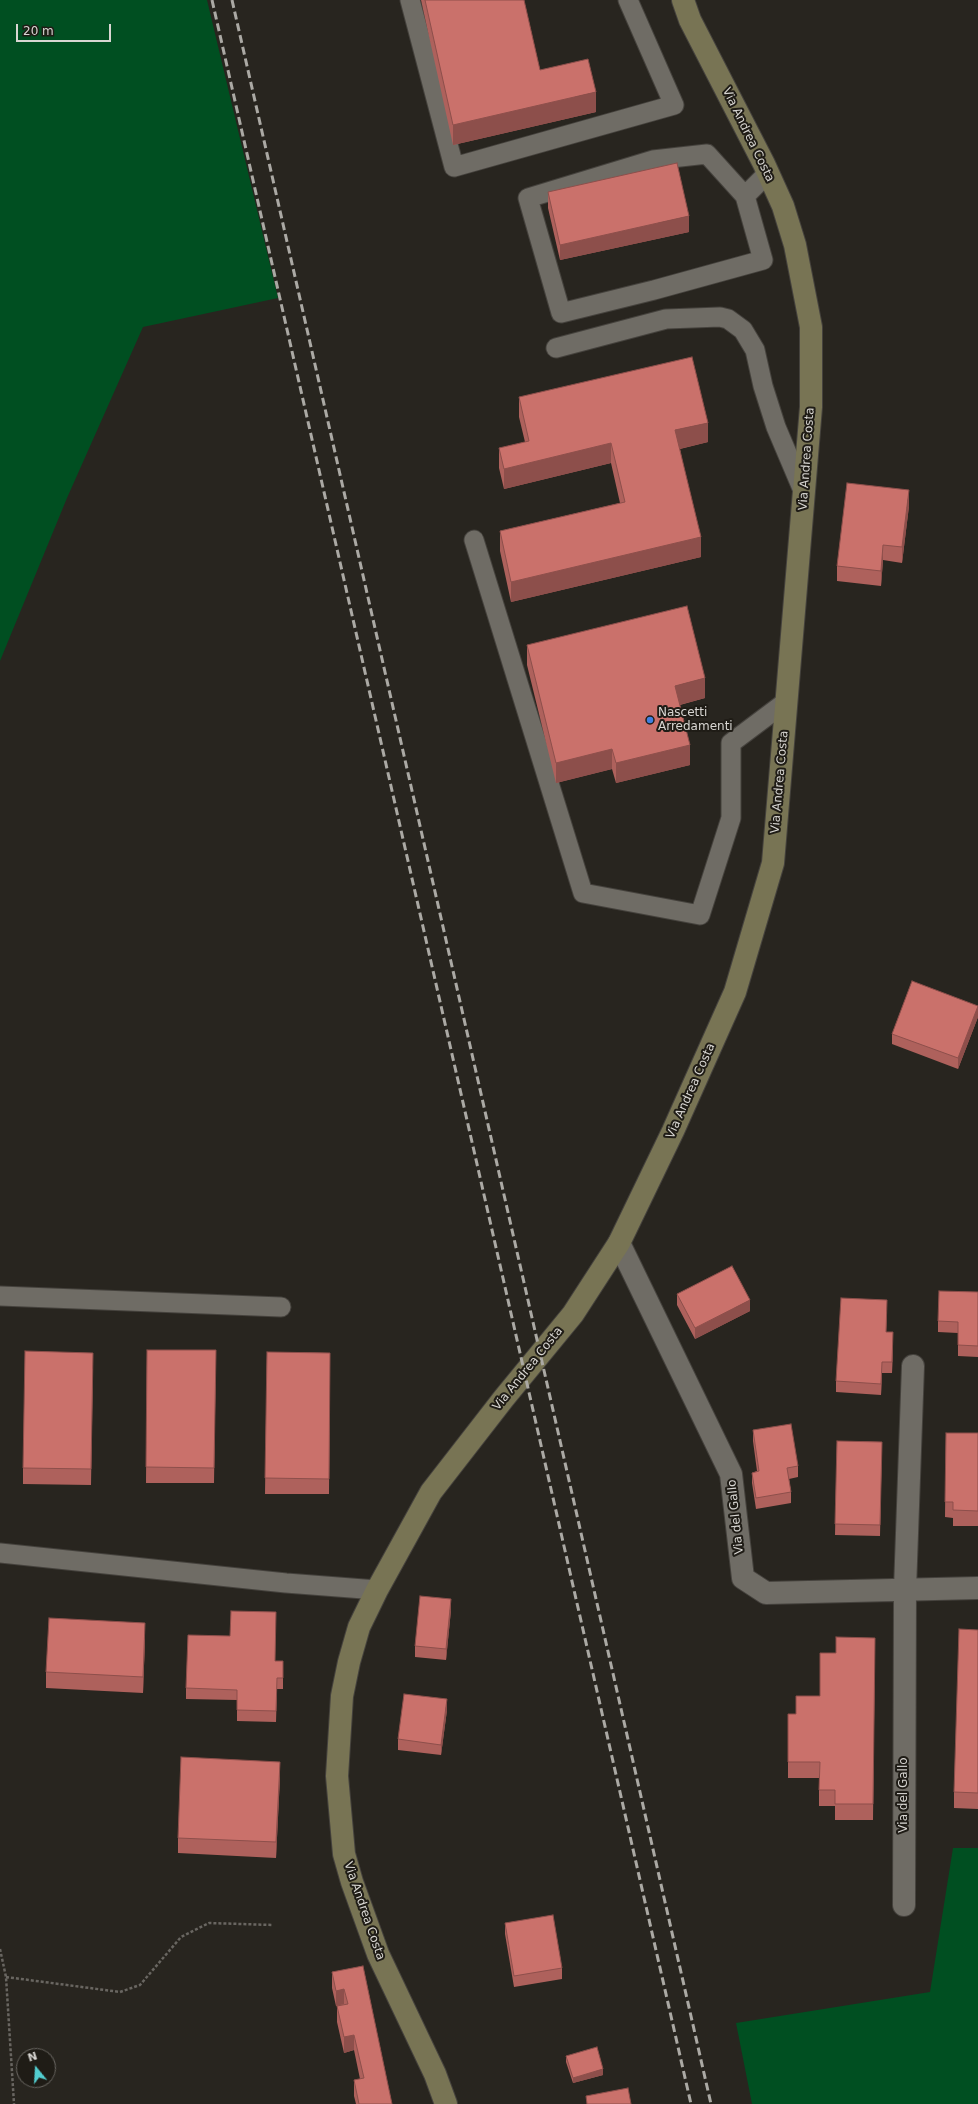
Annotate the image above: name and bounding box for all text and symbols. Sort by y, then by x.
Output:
scale bar [18,16,113,42]
text: 20 m [23,24,54,38]
street label: Via Andrea Costa [719,85,777,185]
street label: Via Andrea Costa [796,407,818,511]
place label: Nascetti Arredamenti [658,706,733,734]
marker: Nascetti Arredamenti [645,715,655,725]
street label: Via Andrea Costa [768,730,792,834]
street label: Via Andrea Costa [663,1041,719,1141]
street label: Via Andrea Costa [490,1324,566,1414]
street label: Via del Gallo [725,1479,747,1555]
street label: Via del Gallo [897,1757,911,1833]
street label: Via Andrea Costa [340,1860,388,1962]
north arrow [16,2048,56,2088]
text: N [26,2049,39,2065]

